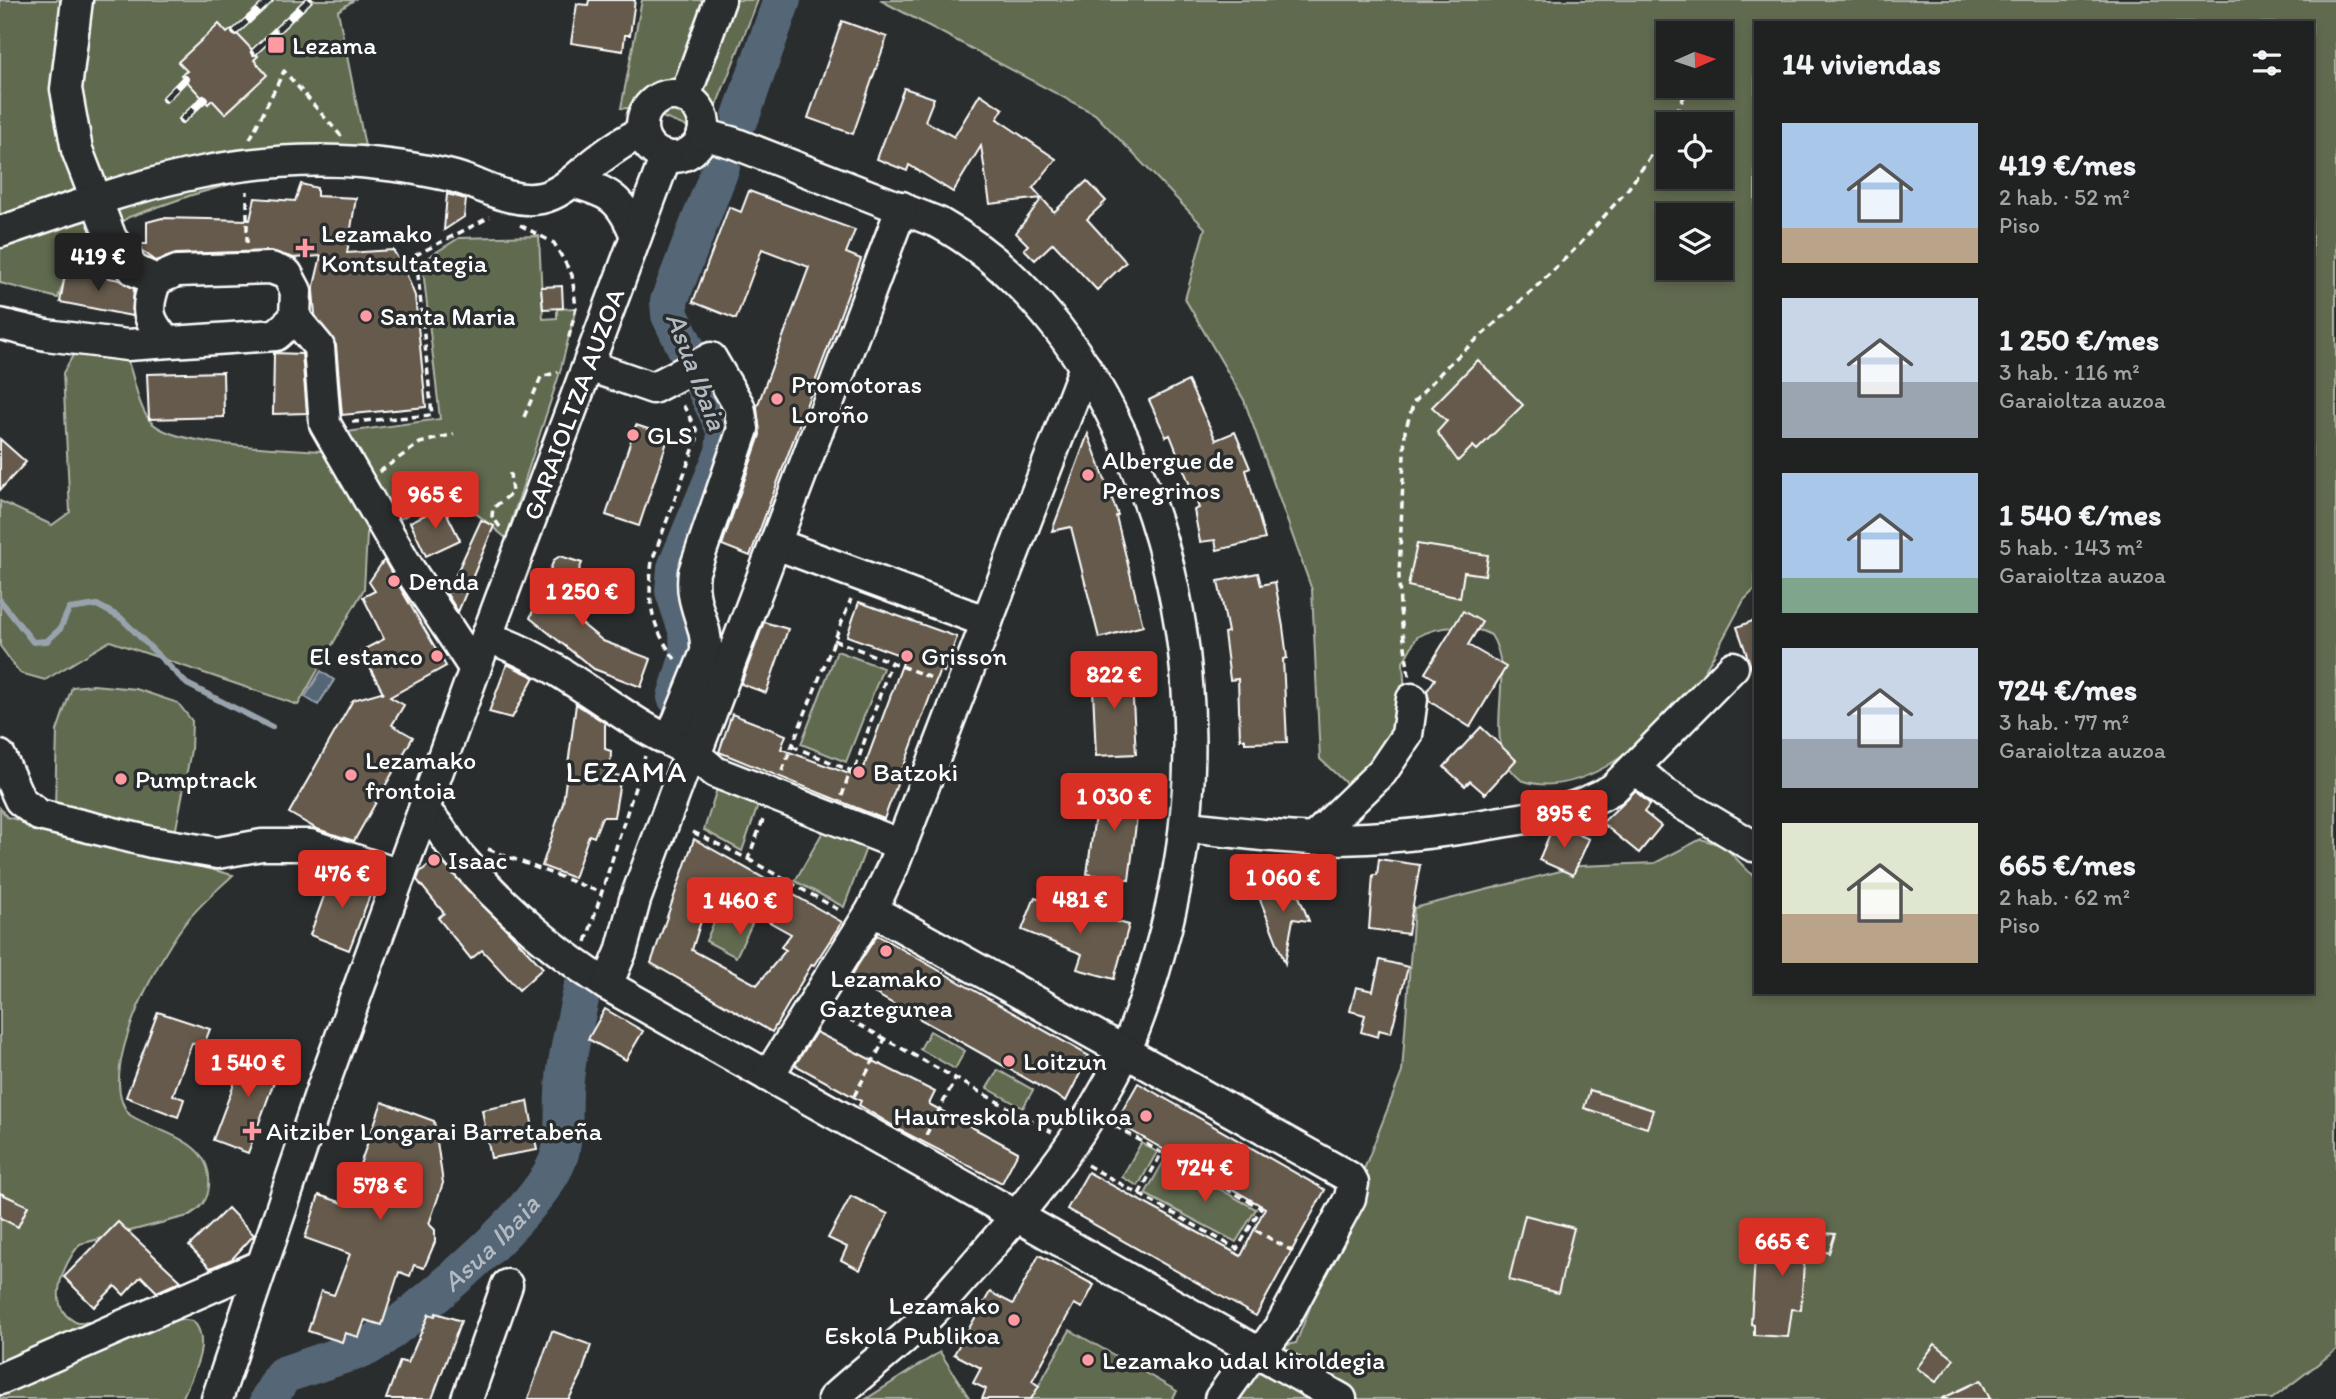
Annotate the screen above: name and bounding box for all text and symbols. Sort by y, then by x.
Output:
north arrow [1656,21,1732,98]
map controls [1656,21,1733,280]
place label: Lezama [292,29,377,61]
marker: Lezama [266,35,286,55]
icon: filters [2248,44,2286,82]
text: 14 viviendas [1782,45,1941,82]
button: locate [1656,112,1733,189]
text: 419 €/mes [1999,146,2136,183]
icon: home [1838,151,1922,235]
text: 2 hab. · 52 m² [1999,183,2130,211]
button: layers [1656,203,1733,280]
text: Piso [1999,211,2040,239]
place label: Lezamako Kontsultategia [321,217,488,279]
pin: 419 € [49,233,147,293]
marker: Lezamako Kontsultategia [295,238,315,258]
text: 419 € [71,242,125,270]
street label: GARAIOLTZA AUZOA [516,283,631,524]
place label: Santa Maria [380,300,516,332]
water label: Asua Ibaia [659,307,735,436]
marker: Santa Maria [358,308,374,324]
text: 1 250 €/mes [1999,321,2159,358]
icon: home [1838,326,1922,410]
text: 3 hab. · 116 m² [1999,358,2140,386]
place label: Promotoras Loroño [791,368,922,430]
text: Garaioltza auzoa [1999,386,2166,414]
marker: Promotoras Loroño [769,391,785,407]
place label: GLS [647,419,693,451]
marker: GLS [625,427,641,443]
place label: Albergue de Peregrinos [1102,444,1234,506]
marker: Albergue de Peregrinos [1080,467,1096,483]
pin: 965 € [386,472,484,531]
text: 965 € [408,480,462,508]
text: 1 540 €/mes [1999,496,2161,533]
icon: home [1838,501,1922,585]
text: 5 hab. · 143 m² [1999,533,2143,561]
text: Garaioltza auzoa [1999,561,2166,589]
place label: Denda [408,565,479,597]
pin: 1 250 € [517,568,647,628]
marker: Denda [386,573,402,589]
text: 1 250 € [546,577,618,605]
place label: El estanco [309,640,423,672]
place label: Grisson [921,640,1007,672]
marker: El estanco [429,648,445,664]
marker: Grisson [899,648,915,664]
pin: 822 € [1065,652,1163,711]
text: 822 € [1086,660,1142,688]
text: 724 €/mes [1999,671,2137,708]
icon: home [1838,676,1922,760]
text: 3 hab. · 77 m² [1999,708,2129,736]
text: Garaioltza auzoa [1999,736,2166,764]
place label: Lezamako frontoia [365,744,476,806]
district label: LEZAMA [566,753,688,790]
place label: Batzoki [873,756,958,788]
place label: Pumptrack [135,763,258,795]
marker: Batzoki [851,764,867,780]
marker: Lezamako frontoia [343,767,359,783]
marker: Pumptrack [113,771,129,787]
pin: 1 030 € [1049,774,1179,833]
text: 1 030 € [1076,782,1152,810]
pin: 895 € [1515,790,1613,850]
text: 895 € [1536,799,1592,827]
place label: Isaac [448,844,508,876]
text: 665 €/mes [1999,846,2136,883]
pin: 476 € [293,850,391,910]
icon: home [1838,851,1922,935]
marker: Isaac [426,852,442,868]
pin: 1 060 € [1218,855,1348,914]
text: 476 € [314,859,370,887]
text: 1 060 € [1246,863,1320,891]
pin: 481 € [1031,876,1129,936]
pin: 1 460 € [675,878,805,937]
text: 2 hab. · 62 m² [1999,883,2130,911]
text: 481 € [1052,885,1108,913]
text: 1 460 € [703,886,777,914]
text: Piso [1999,911,2040,939]
marker: Lezamako Gaztegunea [878,943,894,959]
place label: Lezamako Gaztegunea [819,962,953,1024]
pin: 1 540 € [183,1040,313,1099]
place label: Loitzun [1023,1045,1107,1077]
text: 1 540 € [211,1048,285,1076]
marker: Loitzun [1001,1053,1017,1069]
place label: Haurreskola publikoa [894,1100,1133,1132]
marker: Haurreskola publikoa [1138,1108,1154,1124]
place label: Aitziber Longarai Barretabeña [266,1115,603,1147]
marker: Aitziber Longarai Barretabeña [244,1123,260,1139]
pin: 724 € [1156,1144,1254,1204]
text: 724 € [1177,1153,1233,1181]
pin: 578 € [331,1162,429,1222]
text: 578 € [353,1171,407,1199]
water label: Asua Ibaia [435,1187,547,1298]
pin: 665 € [1733,1218,1831,1278]
text: 665 € [1755,1227,1809,1255]
place label: Lezamako Eskola Publikoa [825,1289,1000,1351]
marker: Lezamako Eskola Publikoa [1006,1312,1022,1328]
place label: Lezamako udal kiroldegia [1102,1344,1385,1376]
marker: Lezamako udal kiroldegia [1080,1352,1096,1368]

